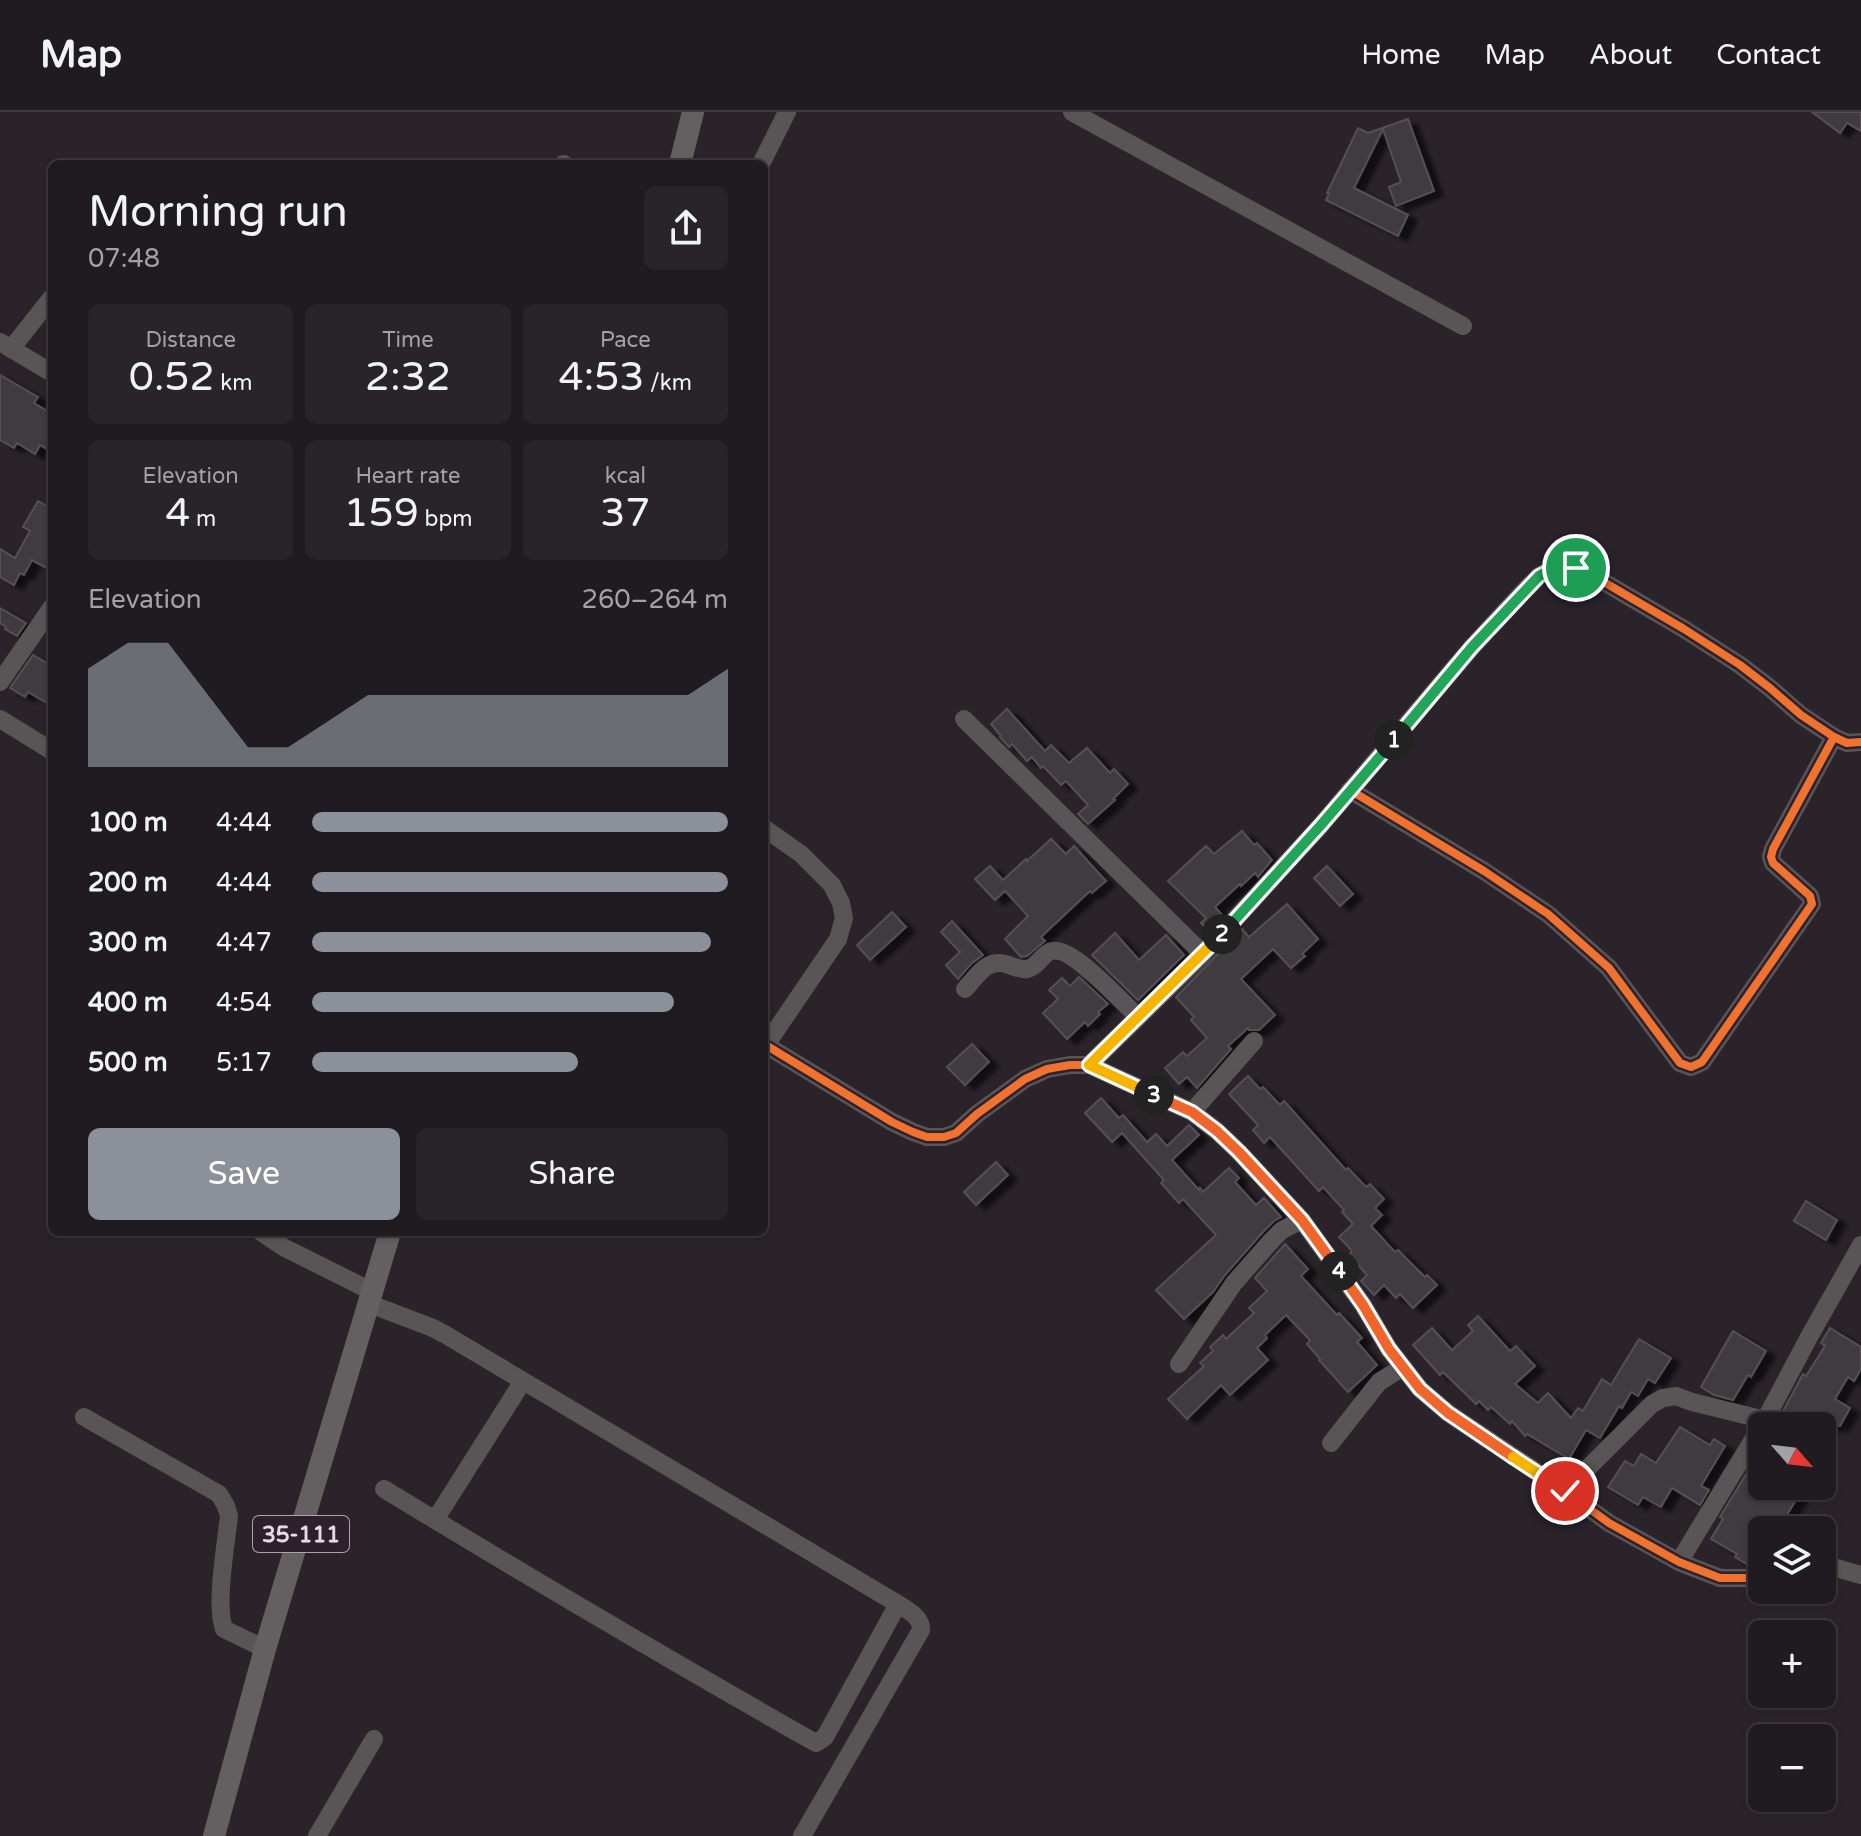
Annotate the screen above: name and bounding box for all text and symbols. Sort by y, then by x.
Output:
text: Map [40,32,122,78]
text: Home [1361,38,1441,72]
text: Map [1485,38,1545,72]
text: About [1589,38,1672,72]
text: Contact [1716,38,1821,72]
text: Morning run [88,186,348,239]
button: share [644,186,728,270]
text: 07:48 [88,243,160,274]
text: Distance [145,327,236,353]
text: Time [382,327,434,353]
text: Pace [600,327,651,353]
text: 0.52 [129,353,215,401]
text: 2:32 [365,353,451,401]
text: 4:53 [559,353,644,401]
text: km [215,370,253,396]
text: /km [644,370,692,396]
text: Elevation [143,463,239,489]
text: Heart rate [356,463,460,489]
text: kcal [605,463,646,489]
text: 4 [165,489,190,537]
text: 159 [343,489,419,537]
text: 37 [600,489,650,537]
text: m [190,506,216,532]
text: bpm [419,506,473,532]
pin [1542,534,1610,602]
icon: arrive [1554,546,1598,590]
text: Elevation [88,584,202,615]
text: 260–264 m [582,584,728,615]
pin: 1 [1374,720,1414,760]
text: 1 [1387,727,1401,753]
text: 100 m [88,807,168,838]
text: 4:44 [216,807,272,838]
text: 200 m [88,867,168,898]
text: 4:44 [216,867,272,898]
pin: 2 [1202,914,1242,954]
text: 2 [1215,921,1229,947]
text: 300 m [88,927,168,958]
text: 4:47 [216,927,272,958]
text: 400 m [88,987,168,1018]
text: 4:54 [216,987,272,1018]
text: 500 m [88,1047,168,1078]
text: 5:17 [216,1047,272,1078]
pin: 3 [1134,1075,1174,1115]
text: 3 [1147,1082,1161,1108]
button: Save [88,1128,400,1220]
button: Share [416,1128,728,1220]
pin: 4 [1319,1251,1359,1291]
text: 4 [1332,1258,1346,1284]
north arrow [1748,1412,1836,1500]
map controls [1748,1412,1836,1812]
pin [1531,1457,1599,1525]
icon: check [1543,1469,1587,1513]
road number: 35-111 [253,1516,349,1552]
button: layers [1748,1516,1836,1604]
button: + [1748,1620,1836,1708]
button: − [1748,1724,1836,1812]

